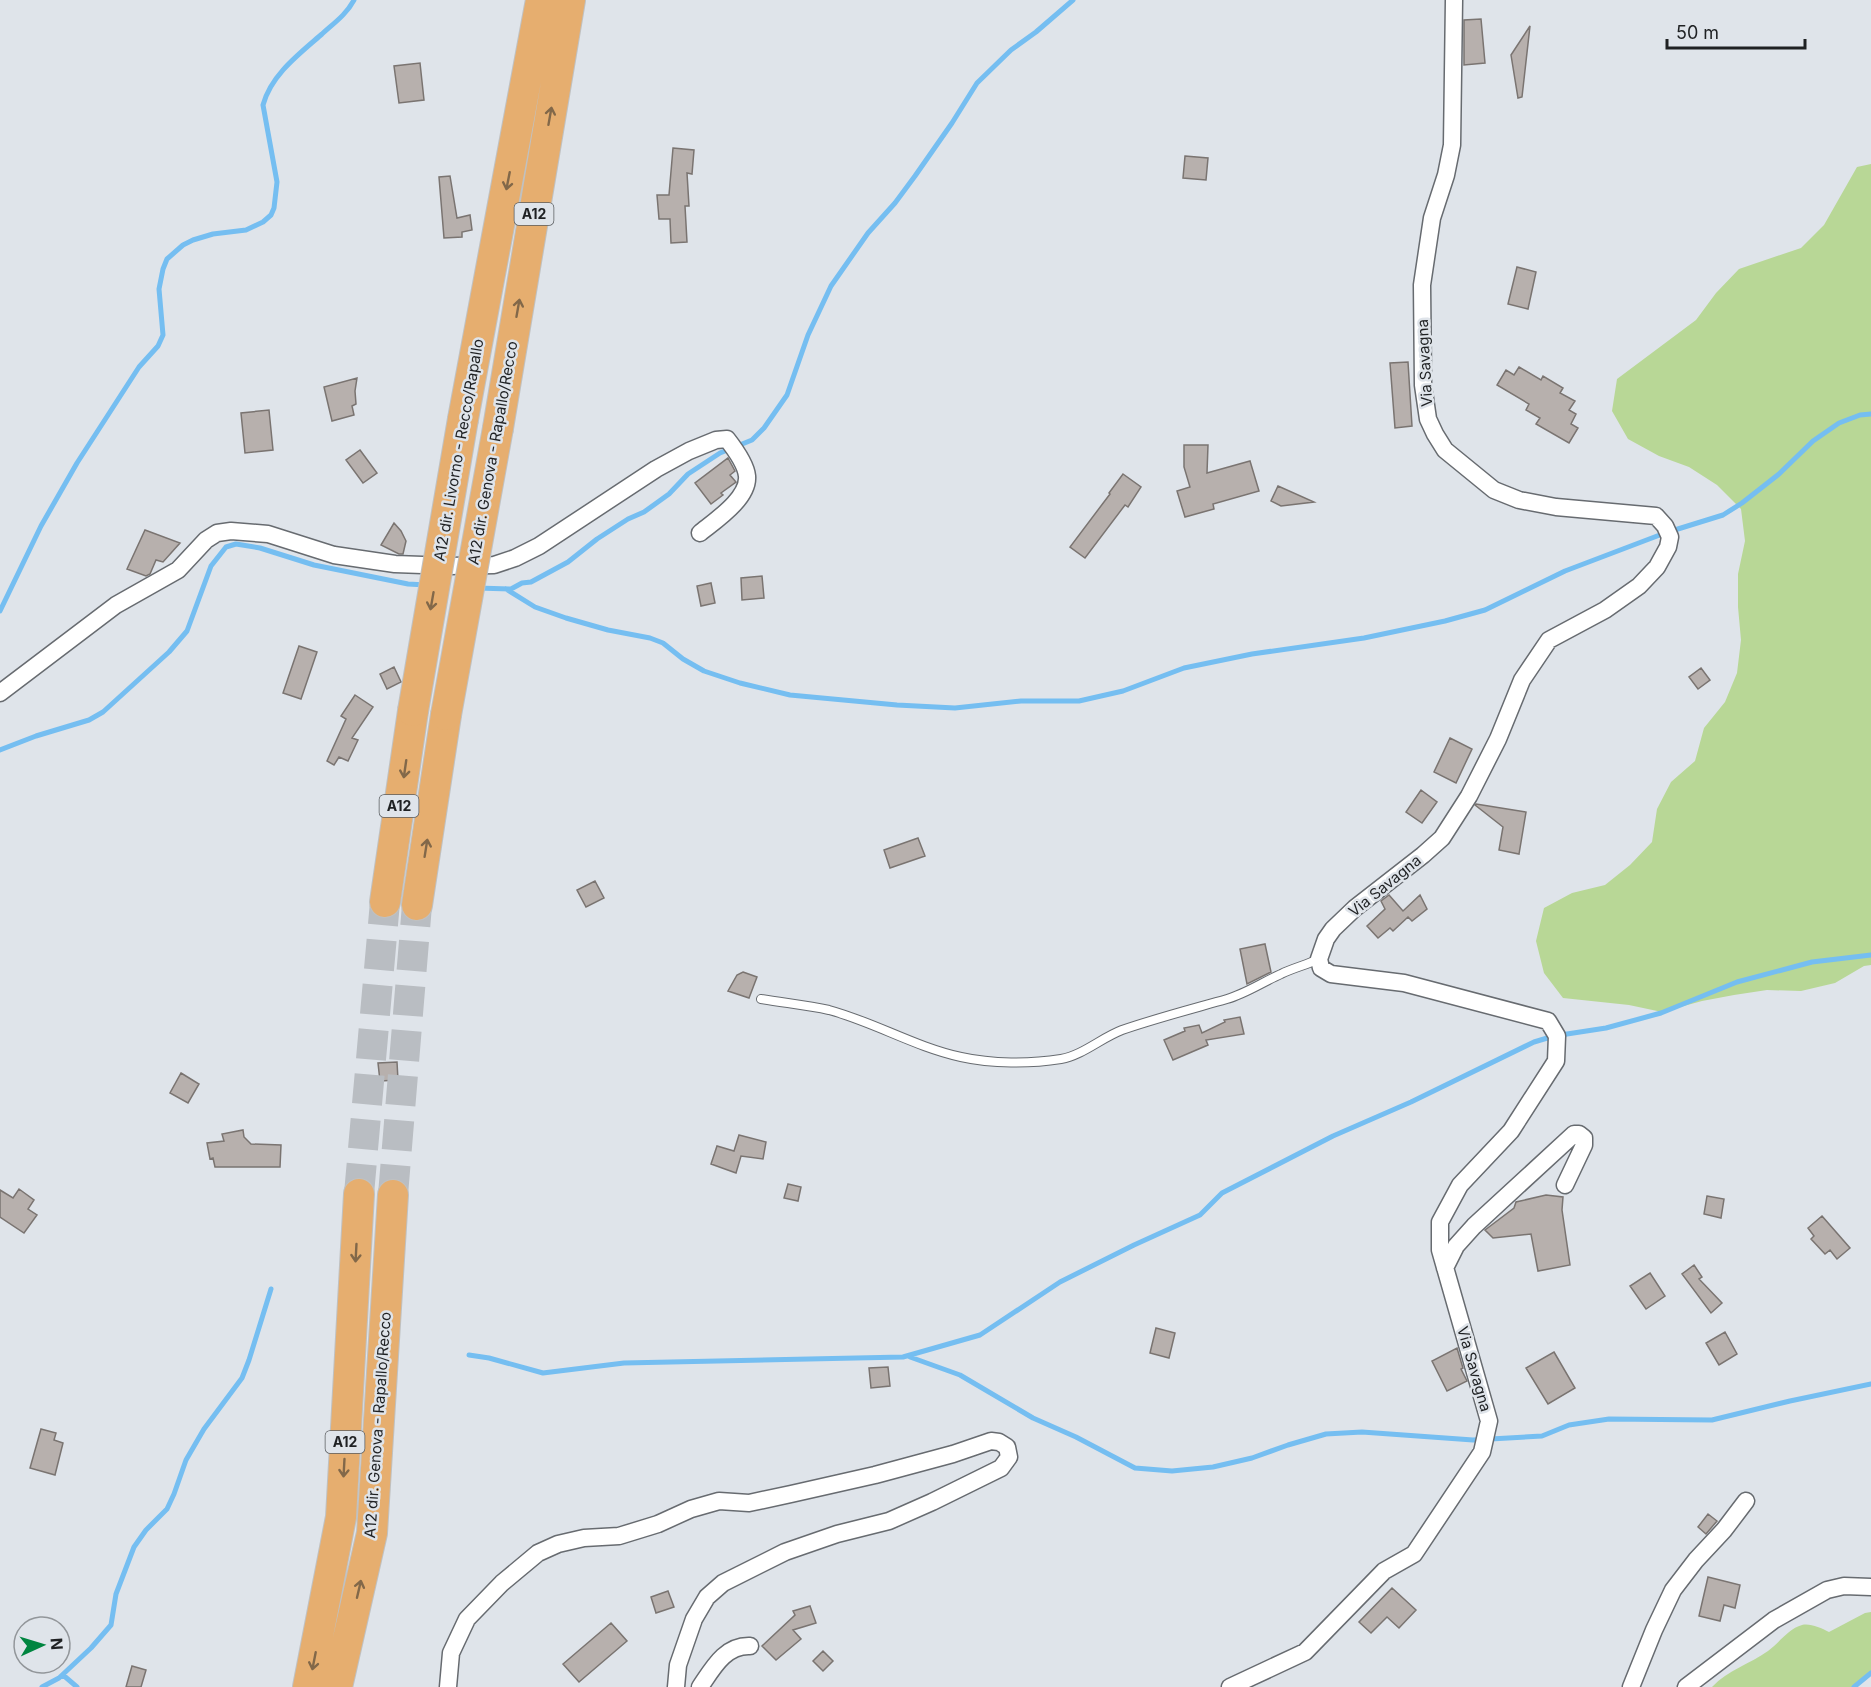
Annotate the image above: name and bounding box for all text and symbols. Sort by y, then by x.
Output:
scale bar [1667,12,1805,50]
text: 50 m [1676,22,1719,43]
one-way arrow [545,107,556,126]
one-way arrow [502,171,513,191]
road number: A12 [514,203,554,225]
one-way arrow [513,299,524,319]
street label: Via Savagna [1413,319,1436,407]
street label: A12 dir. Livorno - Recco/Rapallo [430,337,487,563]
street label: A12 dir. Genova - Rapallo/Recco [463,340,522,566]
one-way arrow [426,590,437,610]
one-way arrow [399,758,410,778]
road number: A12 [380,795,418,817]
one-way arrow [421,838,432,858]
street label: Via Savagna [1345,851,1425,921]
one-way arrow [350,1242,361,1262]
street label: A12 dir. Genova - Rapallo/Recco [360,1311,395,1539]
street label: Via Savagna [1453,1324,1496,1414]
road number: A12 [326,1431,364,1453]
one-way arrow [338,1458,349,1478]
one-way arrow [354,1580,366,1599]
north arrow [12,1615,72,1675]
text: N [47,1637,67,1651]
one-way arrow [308,1650,319,1670]

